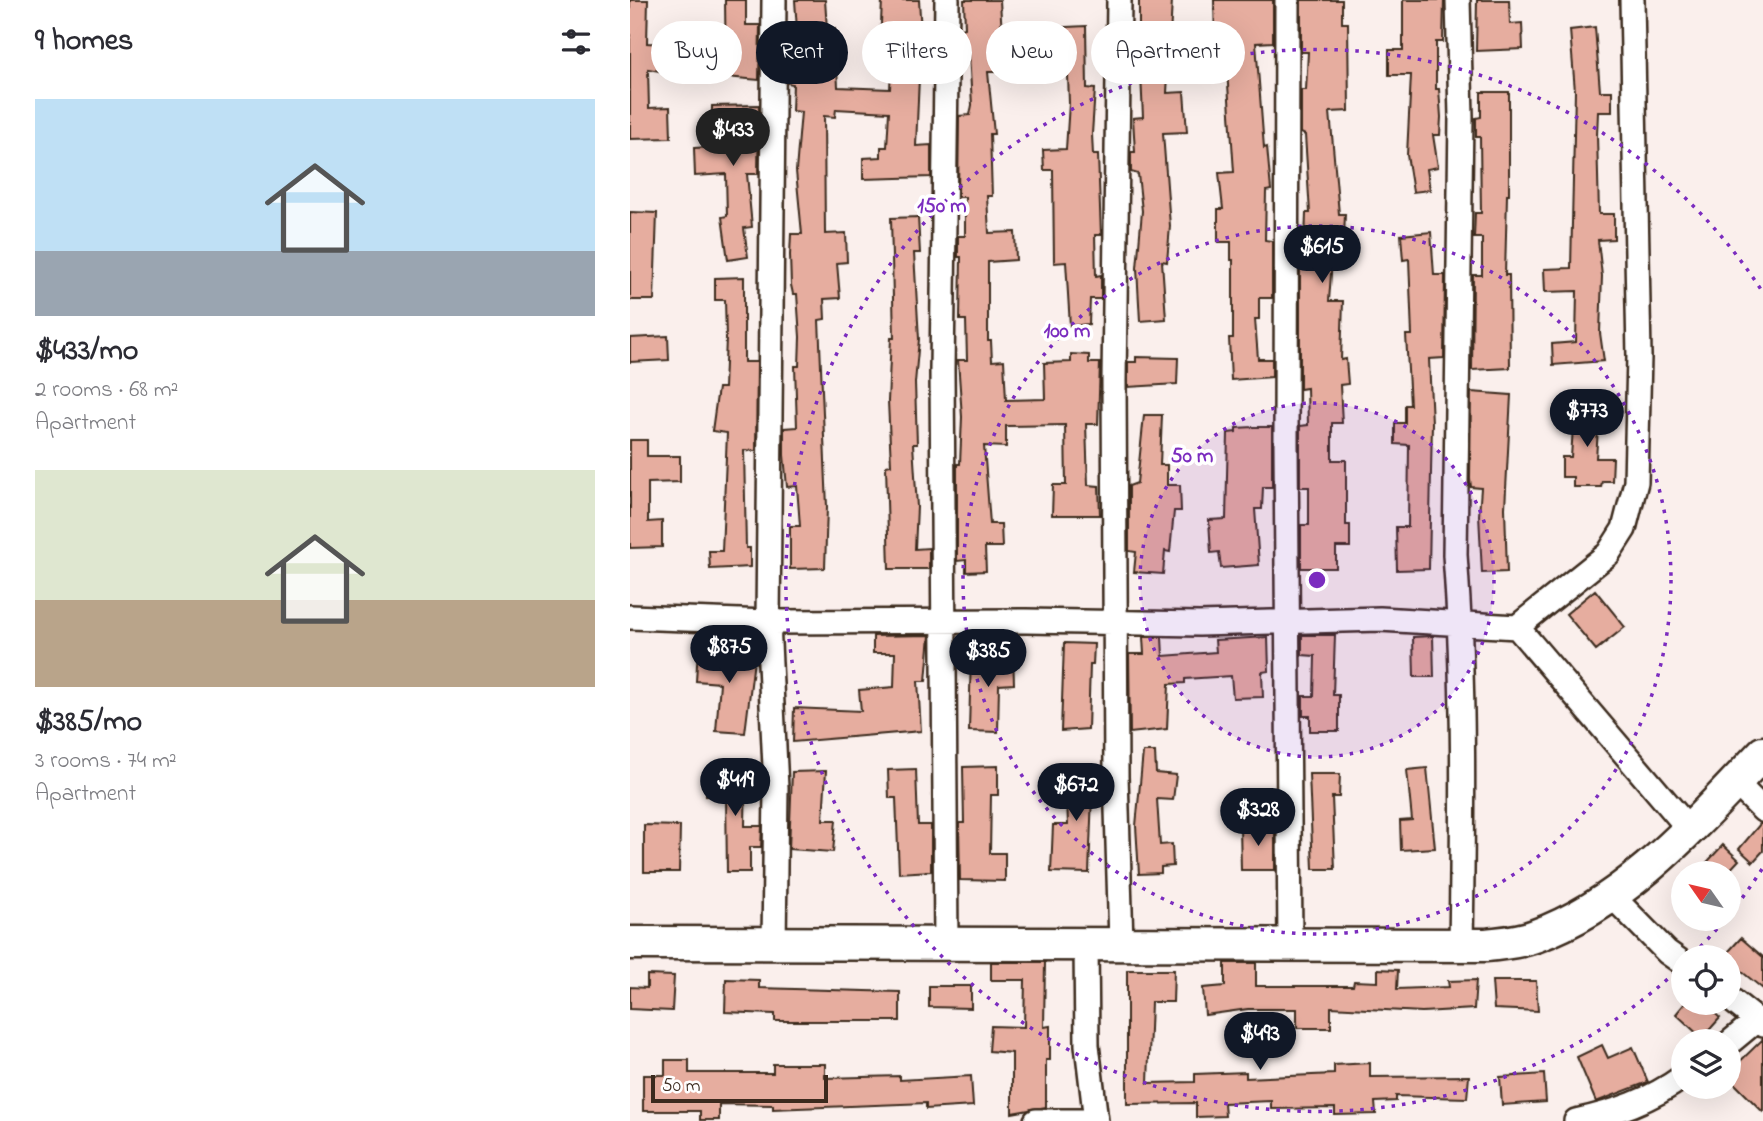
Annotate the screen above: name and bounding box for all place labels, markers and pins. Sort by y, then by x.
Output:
pin: $433 [692,108,774,168]
pin: $615 [1281,226,1363,285]
pin: $773 [1546,390,1628,449]
centre of rings [1305,568,1329,592]
pin: $875 [688,626,770,685]
pin: $385 [947,630,1029,689]
pin: $419 [694,758,776,818]
pin: $672 [1035,764,1117,823]
pin: $328 [1217,788,1299,848]
pin: $493 [1219,1012,1301,1072]

